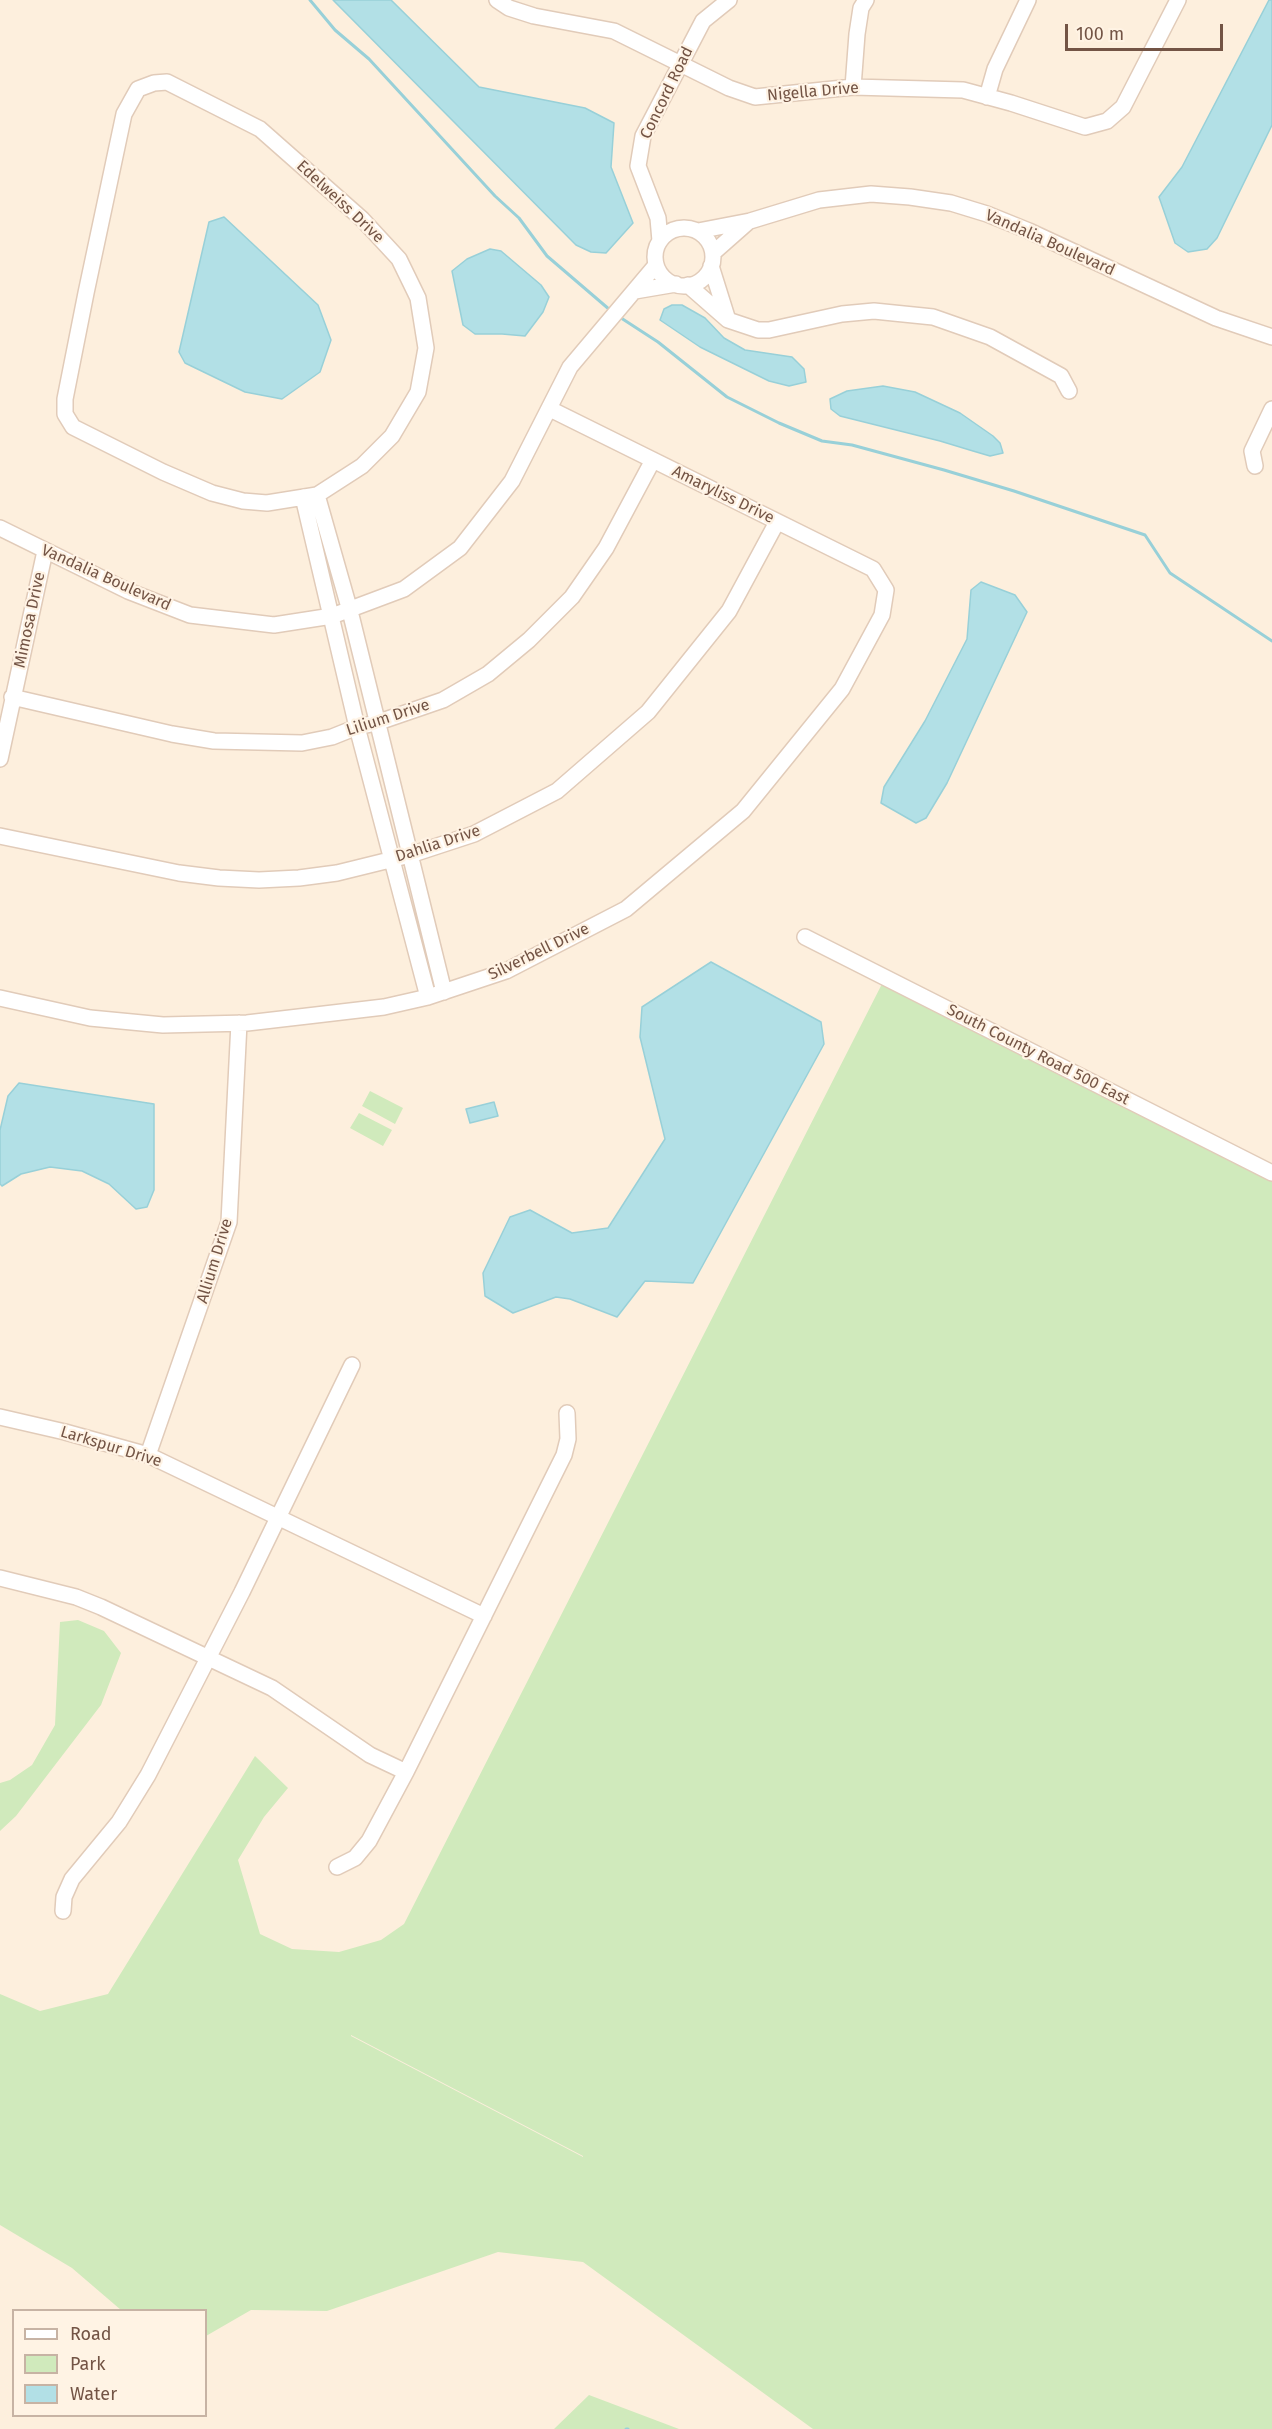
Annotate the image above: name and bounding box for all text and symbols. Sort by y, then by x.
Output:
scale bar [1068,12,1226,50]
text: 100 m [1076,23,1124,45]
street label: Concord Road [636,44,698,142]
street label: Nigella Drive [766,78,860,106]
street label: Edelweiss Drive [292,157,388,247]
street label: Vandalia Boulevard [982,206,1118,280]
street label: Amaryliss Drive [669,462,777,528]
street label: Vandalia Boulevard [38,541,174,615]
street label: Mimosa Drive [10,570,50,670]
street label: Lilium Drive [344,696,432,740]
street label: Dahlia Drive [393,821,483,867]
street label: Silverbell Drive [485,919,593,985]
street label: South County Road 500 East [943,1000,1133,1110]
street label: Allium Drive [193,1216,237,1306]
street label: Larkspur Drive [58,1422,164,1472]
legend [12,2309,207,2417]
text: Road [70,2323,112,2345]
text: Park [70,2353,105,2375]
text: Water [70,2383,117,2405]

